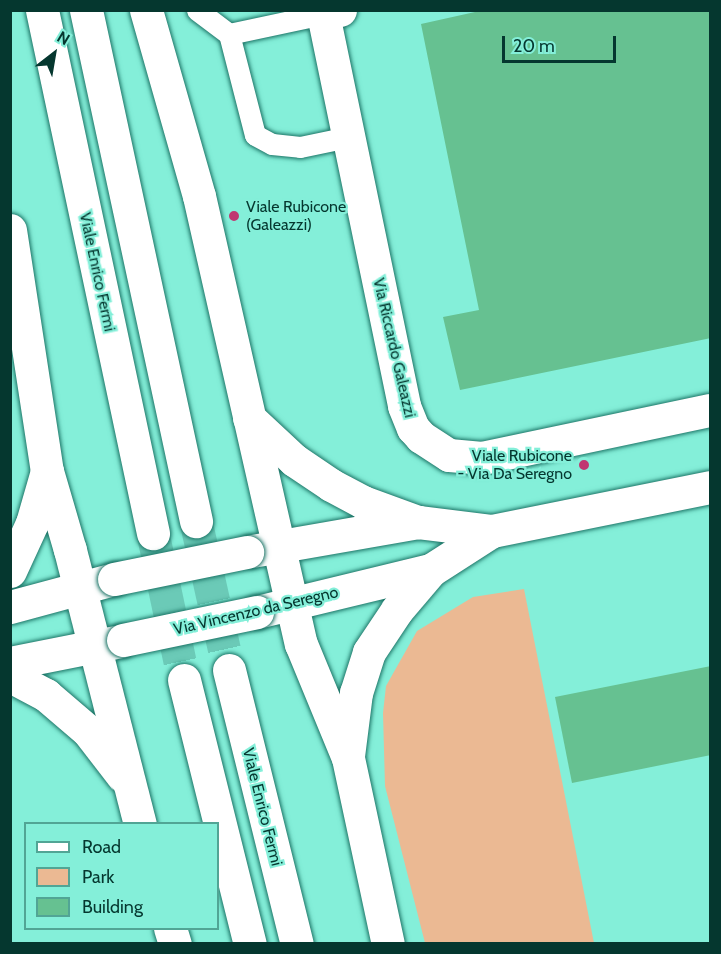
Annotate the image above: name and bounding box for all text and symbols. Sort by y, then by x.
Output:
north arrow [24,24,84,84]
scale bar [505,24,619,62]
text: N [54,27,73,49]
text: 20 m [513,35,555,57]
place label: Viale Rubicone (Galeazzi) [246,197,346,235]
marker: Viale Rubicone (Galeazzi) [227,209,241,223]
street label: Viale Enrico Fermi [75,211,119,333]
street label: Via Riccardo Galeazzi [369,276,419,420]
place label: Viale Rubicone - Via Da Seregno [457,446,572,484]
marker: Viale Rubicone - Via Da Seregno [577,458,591,472]
street label: Via Vincenzo da Seregno [172,583,340,639]
street label: Viale Enrico Fermi [238,746,286,868]
legend [24,822,219,930]
text: Road [82,836,121,858]
text: Park [82,866,114,888]
text: Building [82,896,143,918]

